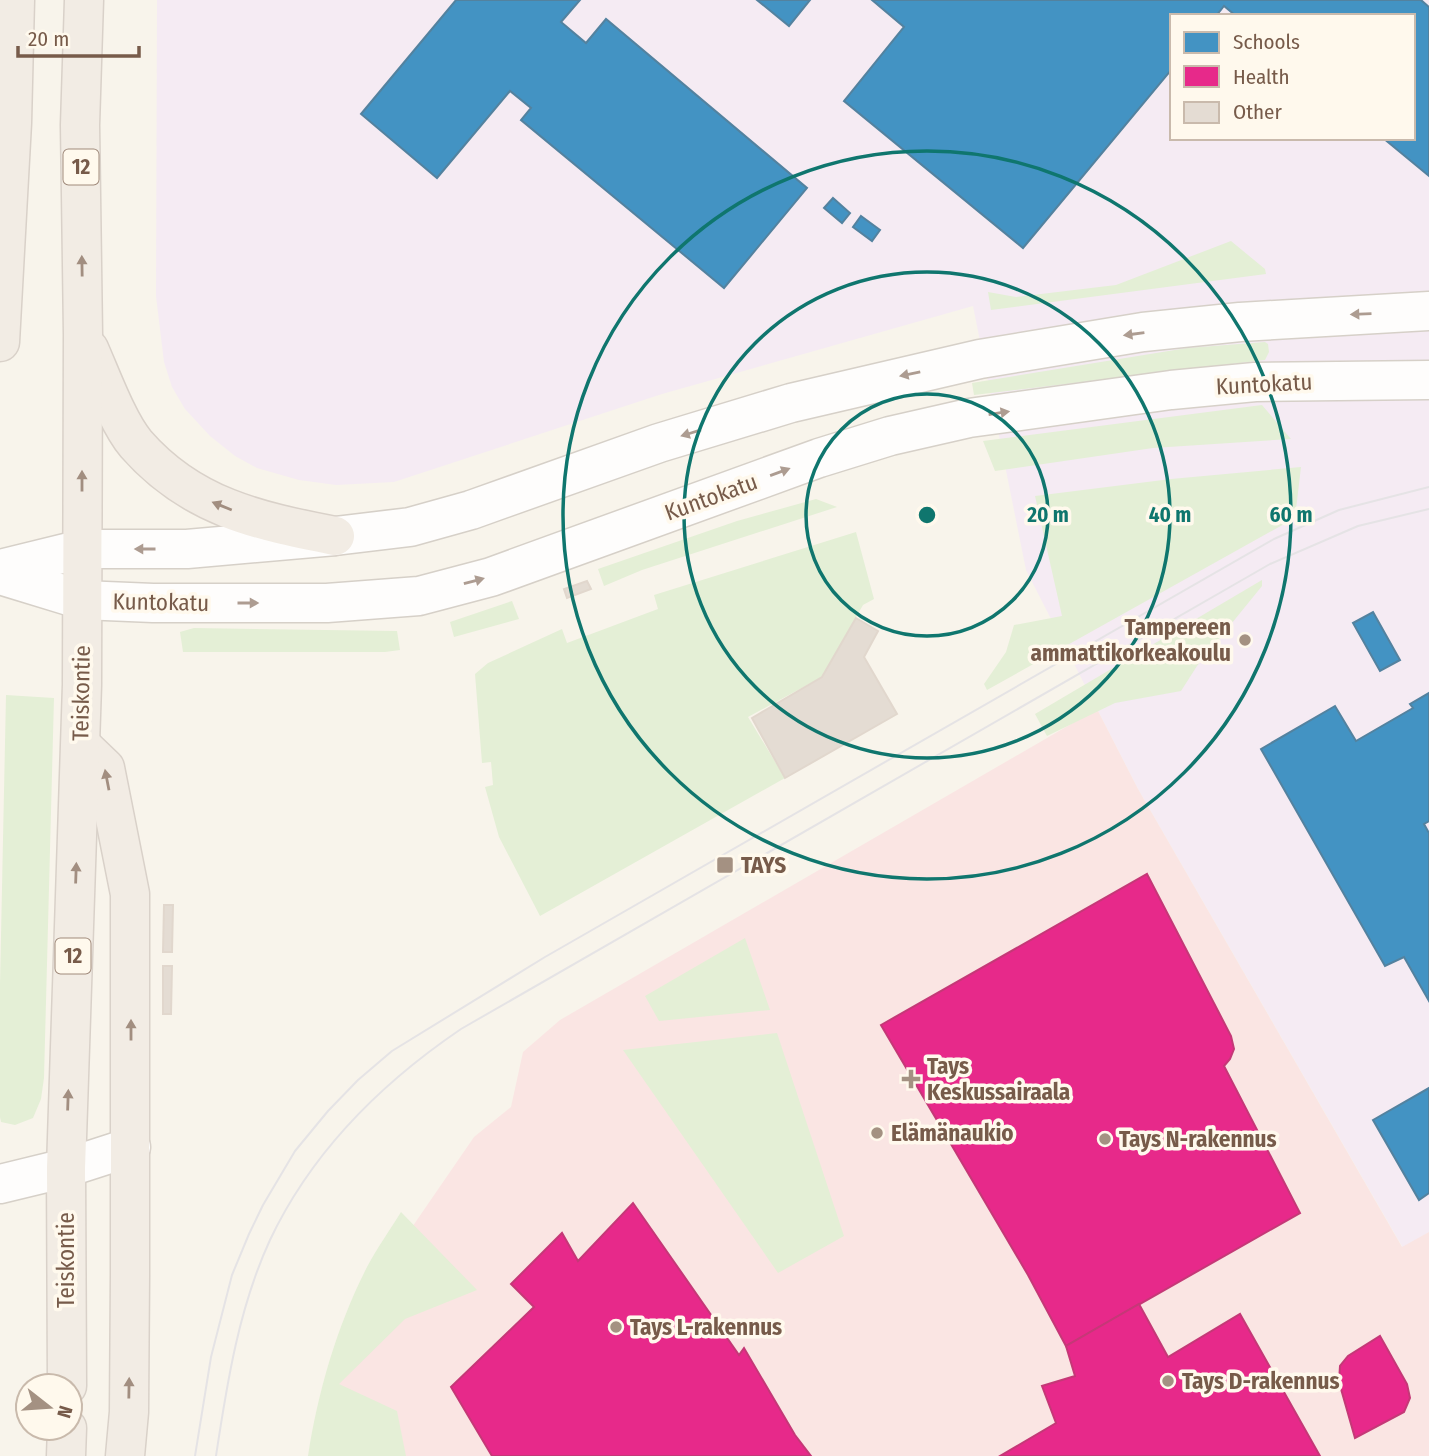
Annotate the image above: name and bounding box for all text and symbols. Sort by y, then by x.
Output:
scale bar [18,14,138,58]
legend [1170,14,1415,140]
text: 20 m [28,26,69,52]
text: Schools [1233,29,1300,55]
text: Health [1233,64,1289,90]
text: Other [1233,99,1282,125]
road number: 12 [64,150,98,184]
one-way arrow [76,255,88,277]
one-way arrow [1350,308,1372,319]
one-way arrow [1123,328,1145,339]
street label: Kuntokatu [1215,367,1313,401]
one-way arrow [899,369,921,380]
one-way arrow [989,407,1011,418]
one-way arrow [680,429,701,439]
one-way arrow [770,466,791,477]
street label: Kuntokatu [661,467,761,527]
one-way arrow [76,470,88,492]
one-way arrow [212,501,233,512]
text: 20 m [1026,502,1069,528]
text: 40 m [1149,502,1191,528]
text: 60 m [1270,502,1312,528]
centre of rings [915,503,939,527]
one-way arrow [134,543,156,555]
one-way arrow [463,576,484,586]
street label: Kuntokatu [112,587,210,617]
one-way arrow [238,597,260,609]
place label: Tampereen ammattikorkeakoulu [1031,613,1231,667]
marker: Tampereen ammattikorkeakoulu [1237,632,1253,648]
street label: Teiskontie [66,645,96,741]
one-way arrow [102,769,113,791]
place label: TAYS [741,851,786,879]
marker: TAYS [715,855,735,875]
one-way arrow [71,861,82,883]
road number: 12 [56,939,90,974]
one-way arrow [125,1018,137,1040]
place label: Tays Keskussairaala [927,1052,1070,1106]
marker: Tays Keskussairaala [901,1069,921,1089]
one-way arrow [63,1089,74,1111]
place label: Elämänaukio [891,1119,1014,1147]
marker: Elämänaukio [869,1125,885,1141]
place label: Tays N-rakennus [1119,1125,1277,1153]
marker: Tays N-rakennus [1097,1131,1113,1147]
street label: Teiskontie [52,1212,80,1308]
place label: Tays L-rakennus [630,1313,782,1341]
marker: Tays L-rakennus [608,1319,624,1335]
place label: Tays D-rakennus [1182,1367,1339,1395]
north arrow [14,1372,84,1442]
marker: Tays D-rakennus [1160,1373,1176,1389]
one-way arrow [123,1377,135,1399]
text: N [52,1403,77,1421]

